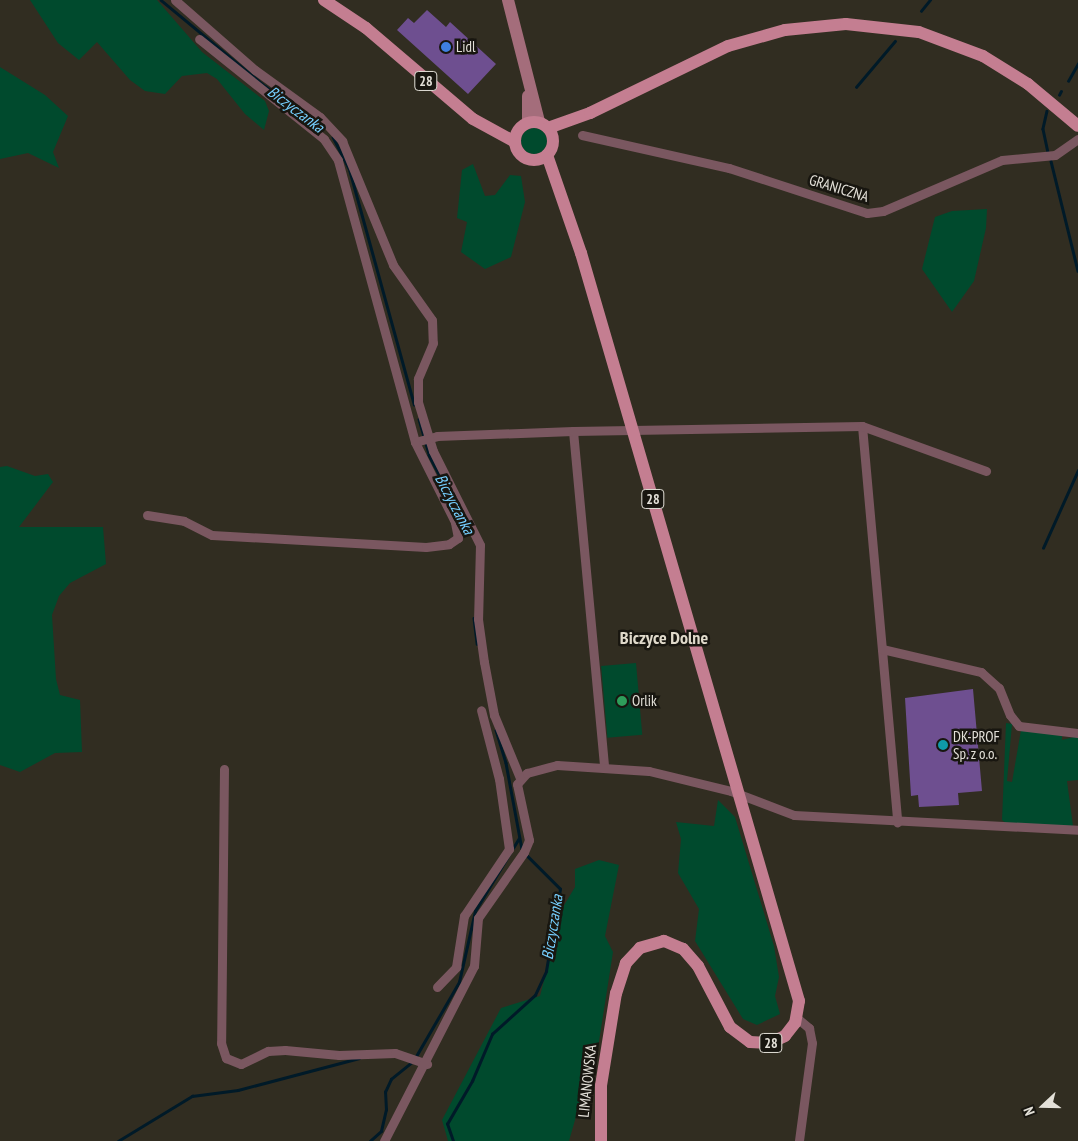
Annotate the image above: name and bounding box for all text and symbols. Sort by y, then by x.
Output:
place label: Lidl [456,38,475,56]
marker: Lidl [440,41,452,53]
road number: 28 [414,70,438,92]
water label: Biczyczanka [264,82,328,136]
street label: GRANICZNA [807,170,871,206]
water label: Biczyczanka [431,471,479,537]
road number: 28 [640,488,666,510]
district label: Biczyce Dolne [620,627,708,649]
place label: Orlik [632,692,657,710]
marker: Orlik [616,695,628,707]
place label: DK-PROF Sp. z o.o. [953,727,1000,762]
marker: DK-PROF Sp. z o.o. [937,739,949,751]
water label: Biczyczanka [537,893,567,961]
road number: 28 [758,1032,784,1054]
street label: LIMANOWSKA [574,1044,600,1118]
north arrow [1018,1081,1068,1131]
text: N [1019,1105,1039,1118]

